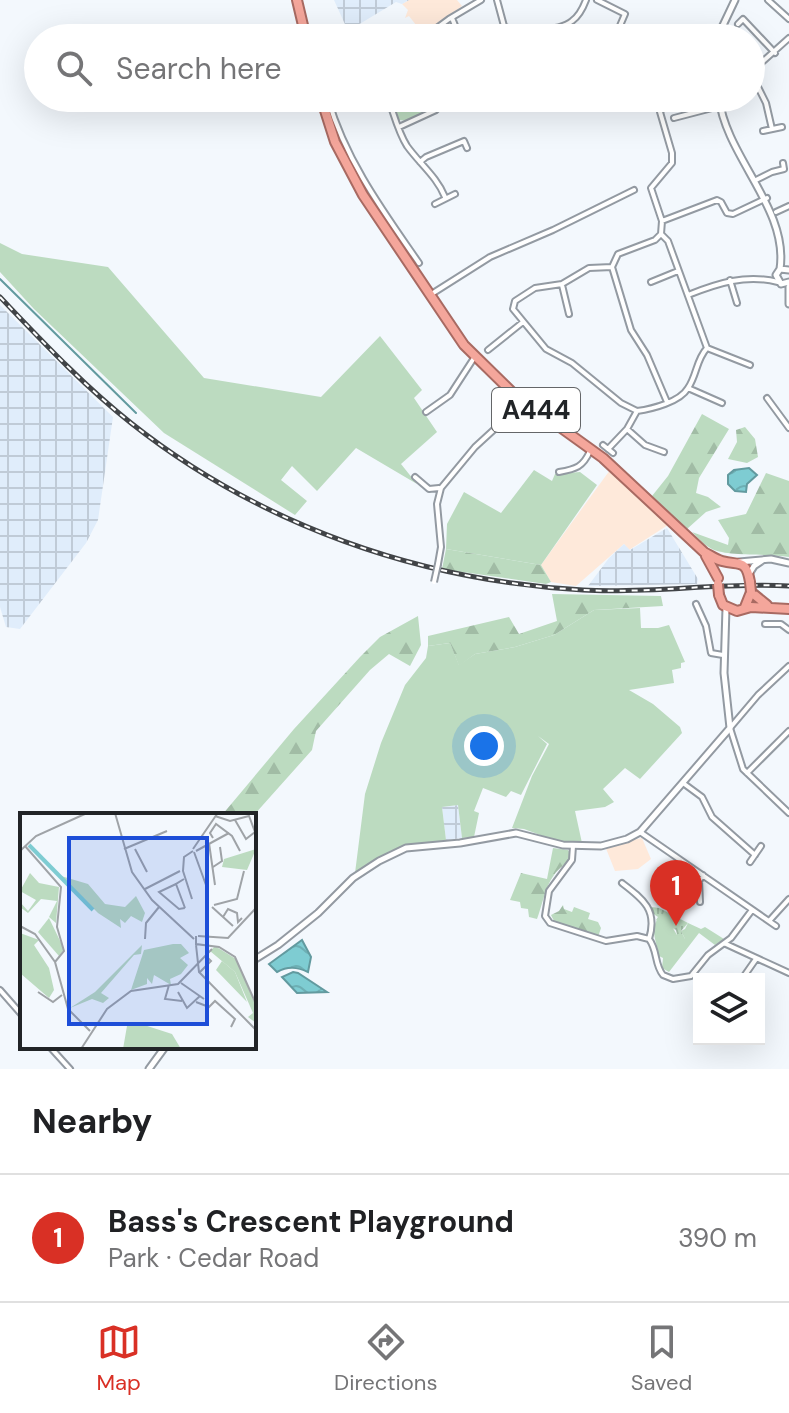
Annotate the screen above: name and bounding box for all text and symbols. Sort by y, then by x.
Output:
search box [24,24,765,112]
icon: search [52,46,96,90]
text: Search here [116,49,282,88]
road number: A444 [492,388,580,432]
your location [464,726,504,766]
inset map [20,813,256,1049]
pin: 1 [650,860,702,926]
map controls [693,973,765,1045]
button: layers [693,973,765,1045]
text: Nearby [32,1099,152,1144]
text: Bass's Crescent Playground [108,1202,514,1241]
text: 1 [53,1221,63,1255]
text: 390 m [678,1221,757,1255]
text: Park · Cedar Road [108,1241,319,1275]
tab: Map [97,1320,141,1397]
tab: Directions [334,1320,438,1397]
tab: Saved [631,1320,692,1397]

